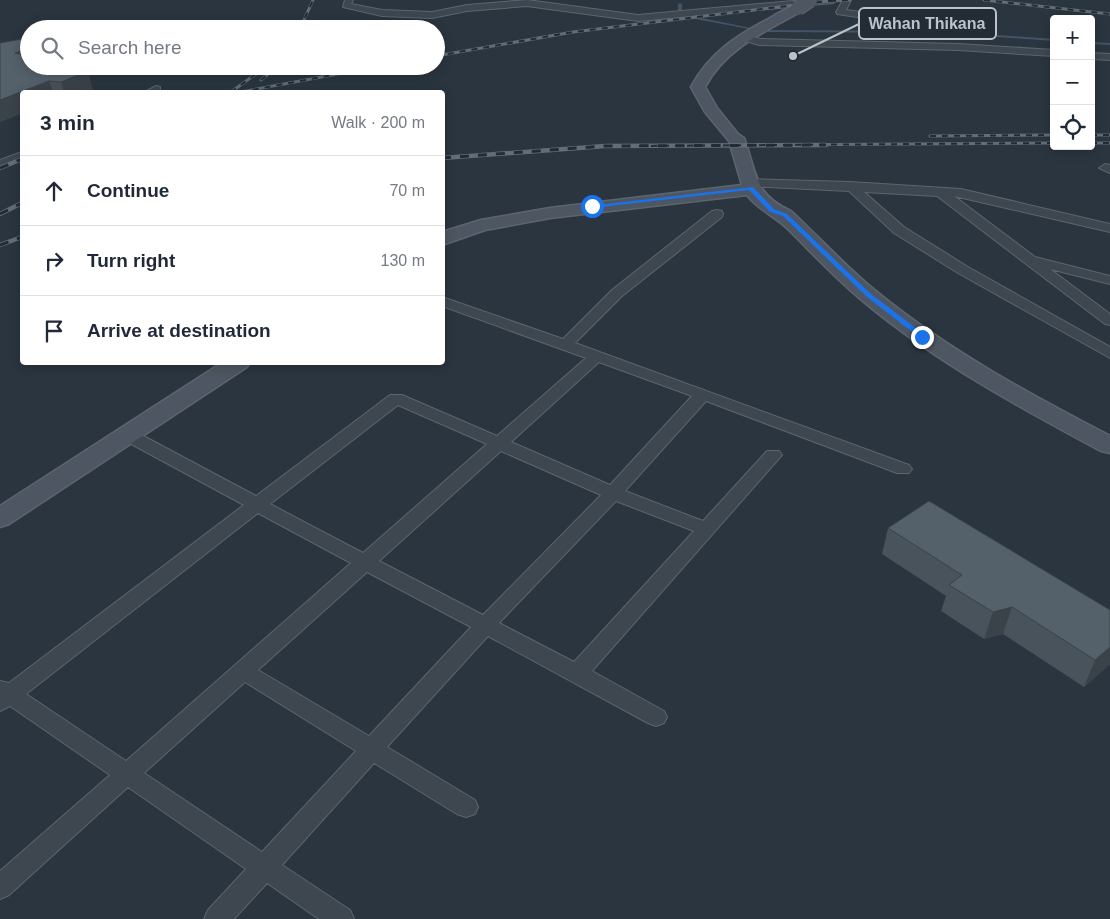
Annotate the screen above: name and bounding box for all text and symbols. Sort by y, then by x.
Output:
callout: Wahan Thikana [859,8,996,39]
text: Wahan Thikana [869,15,985,32]
map controls [1050,15,1095,150]
button: + [1050,15,1095,60]
search box [20,20,445,75]
icon: search [38,34,66,62]
text: Search here [78,37,182,58]
button: − [1050,60,1095,105]
button: locate [1050,105,1095,150]
text: 3 min [40,111,95,134]
text: Walk · 200 m [331,114,425,131]
icon: ahead [40,177,68,205]
text: Continue [87,180,169,201]
text: 70 m [389,182,425,199]
route start [581,195,604,218]
icon: right [40,247,68,275]
text: Turn right [87,250,175,271]
text: 130 m [381,252,425,269]
icon: arrive [40,317,68,345]
text: Arrive at destination [87,320,271,341]
route end [911,326,934,349]

